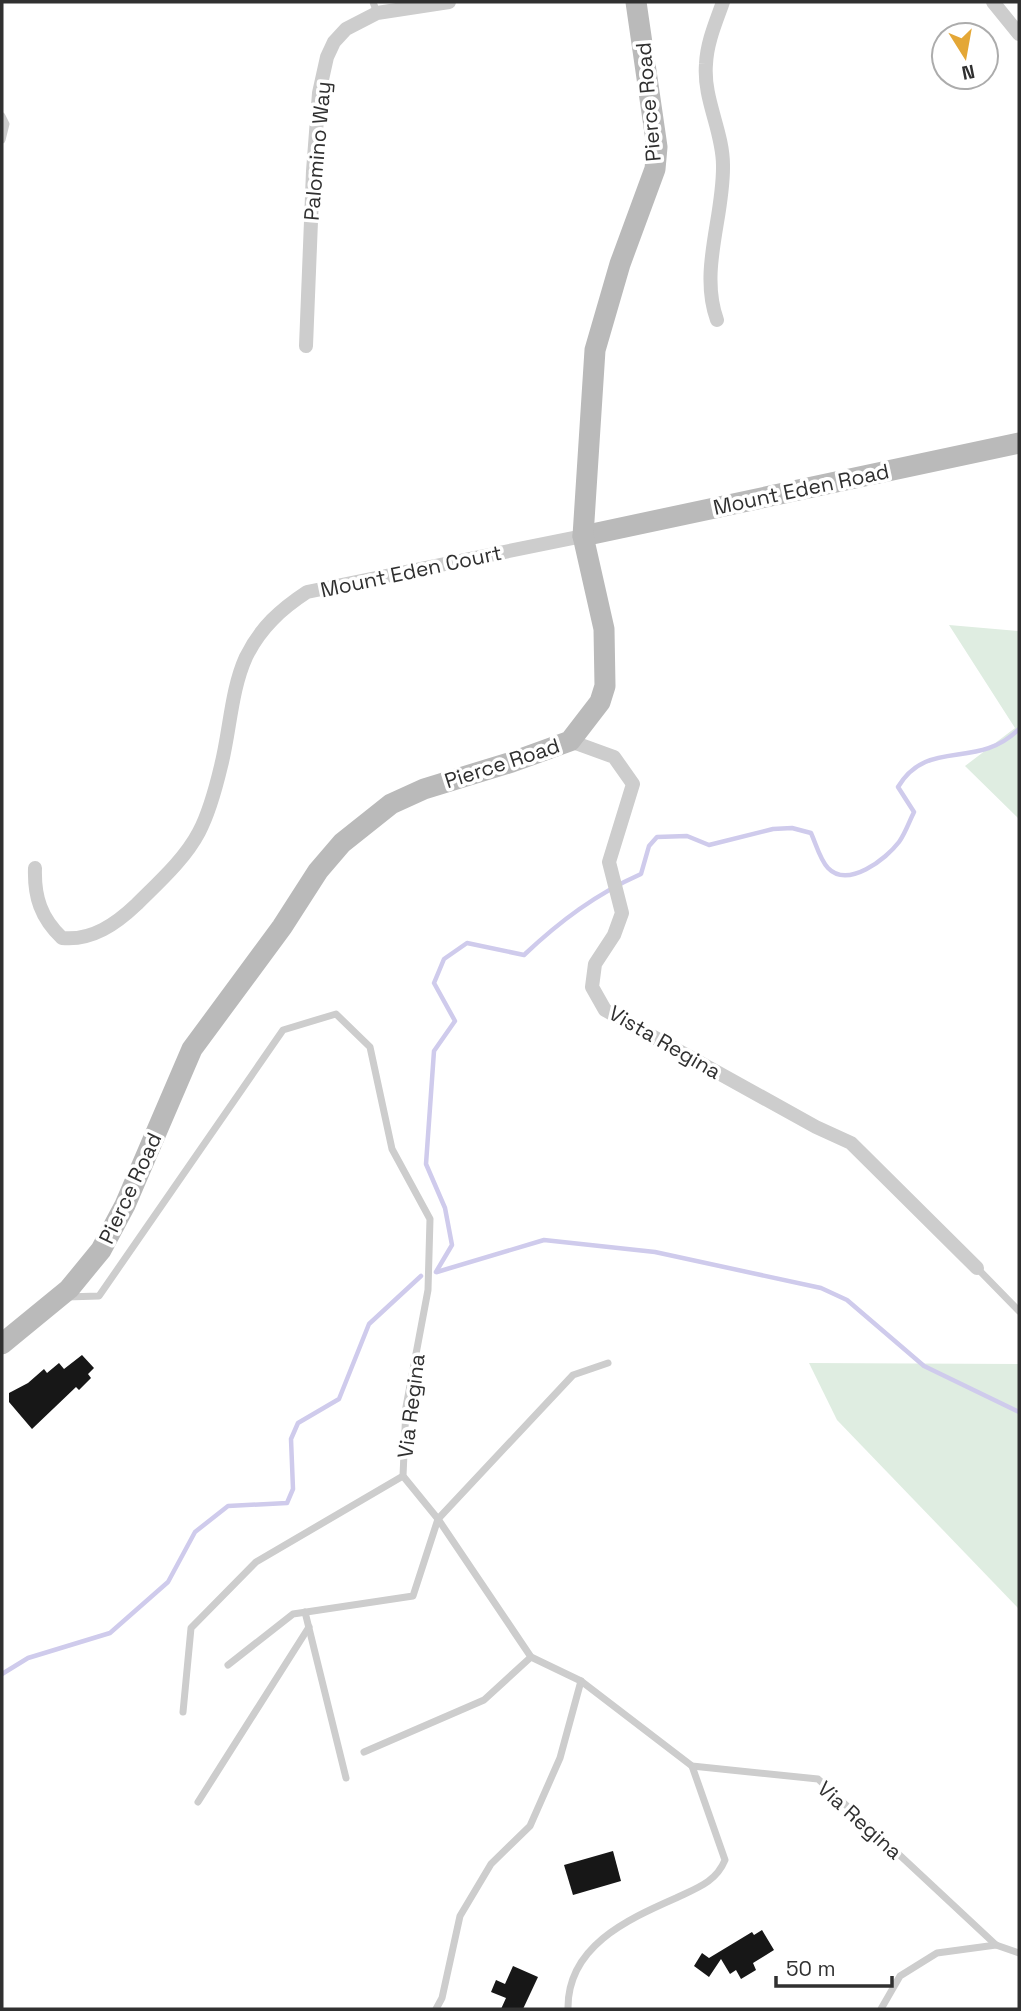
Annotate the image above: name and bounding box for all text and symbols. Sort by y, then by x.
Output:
north arrow [930,21,1000,91]
street label: Pierce Road [629,41,667,163]
text: N [960,59,977,86]
street label: Palomino Way [297,80,337,222]
street label: Mount Eden Road [711,457,891,521]
street label: Mount Eden Court [318,539,504,603]
street label: Pierce Road [441,732,563,794]
street label: Vista Regina [604,999,726,1085]
street label: Pierce Road [92,1128,168,1248]
street label: Via Regina [391,1352,431,1460]
street label: Via Regina [812,1775,908,1865]
scale bar [776,1944,892,1988]
text: 50 m [786,1955,836,1982]

